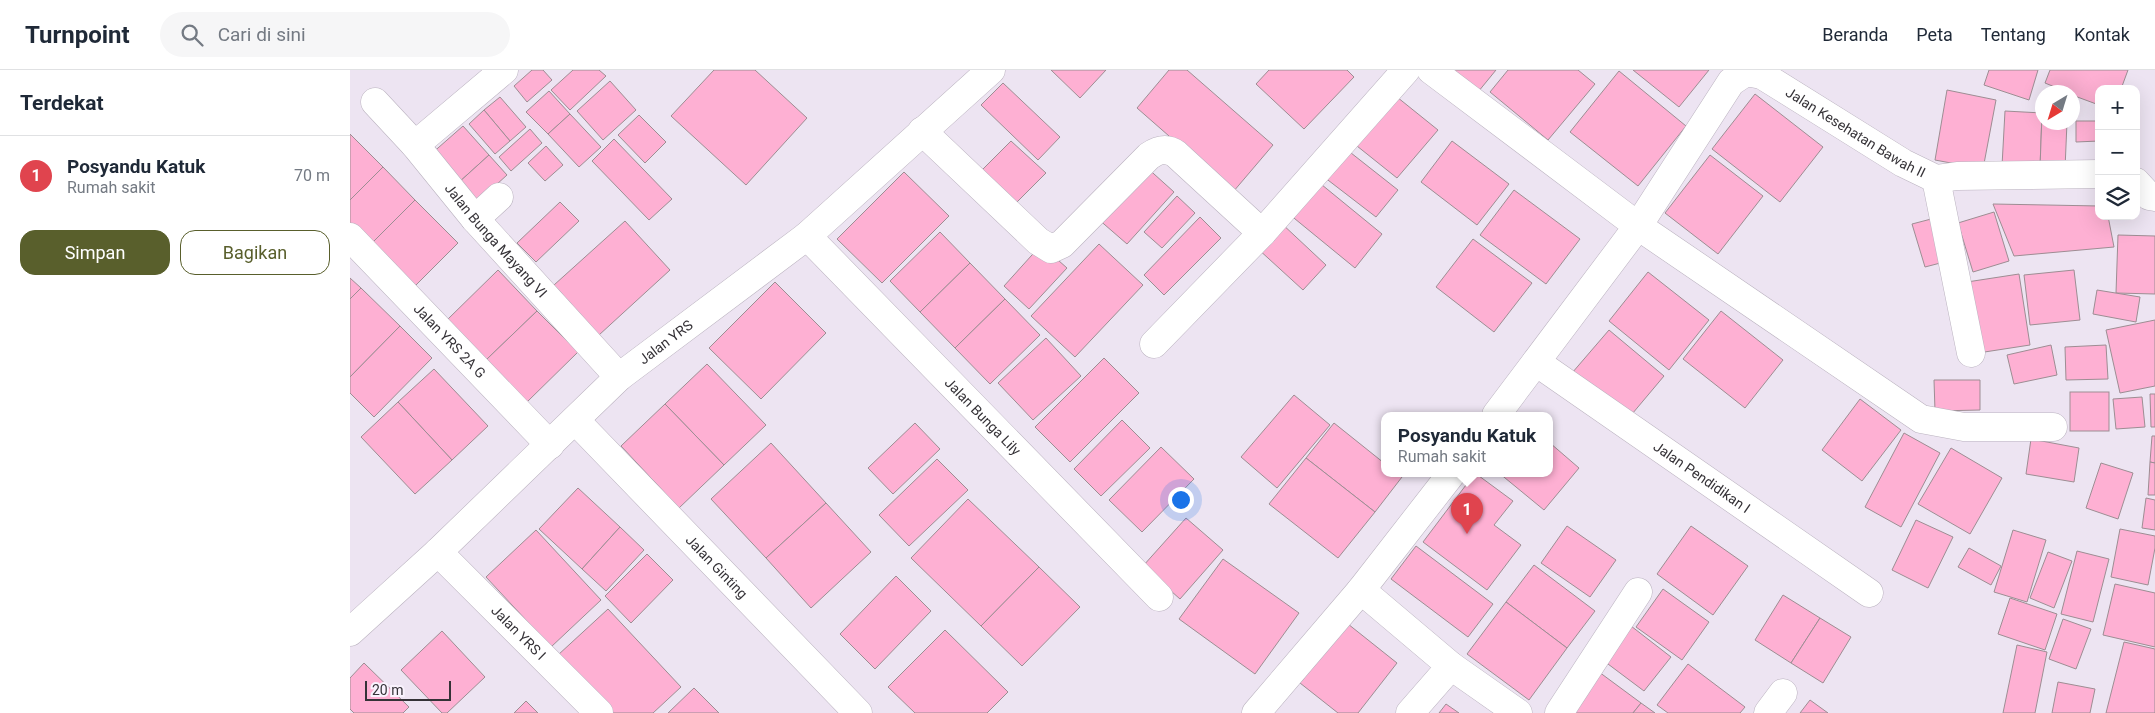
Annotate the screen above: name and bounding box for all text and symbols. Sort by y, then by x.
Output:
search box [160,12,510,57]
text: Turnpoint [25,21,130,49]
icon: search [178,21,206,49]
text: Cari di sini [218,23,306,46]
text: Beranda [1822,24,1888,45]
text: Peta [1916,24,1953,45]
text: Tentang [1981,24,2046,45]
text: Kontak [2074,24,2130,45]
street label: Jalan Kesehatan Bawah II [1783,84,1928,181]
north arrow [2035,85,2080,130]
map controls [2095,85,2140,220]
button: + [2095,85,2140,130]
text: Terdekat [20,91,104,115]
button: − [2095,130,2140,175]
text: Posyandu Katuk [67,155,205,178]
text: 1 [31,166,41,185]
text: 70 m [294,166,330,185]
button: layers [2095,175,2140,220]
text: Rumah sakit [67,178,155,197]
street label: Jalan Bunga Mayang VI [442,180,550,301]
button: Simpan [20,230,170,275]
button: Bagikan [180,230,330,275]
street label: Jalan YRS 2A G [411,300,489,381]
street label: Jalan YRS [636,317,696,367]
street label: Jalan Bunga Lily [942,374,1024,459]
popup [1381,412,1553,477]
text: Posyandu Katuk [1398,424,1536,447]
street label: Jalan Pendidikan I [1651,438,1753,516]
text: Rumah sakit [1398,447,1486,466]
your location [1168,487,1194,513]
pin: 1 [1451,493,1483,534]
street label: Jalan Ginting [683,532,751,602]
street label: Jalan YRS I [488,602,549,663]
scale bar [365,678,451,701]
text: 20 m [372,682,404,698]

